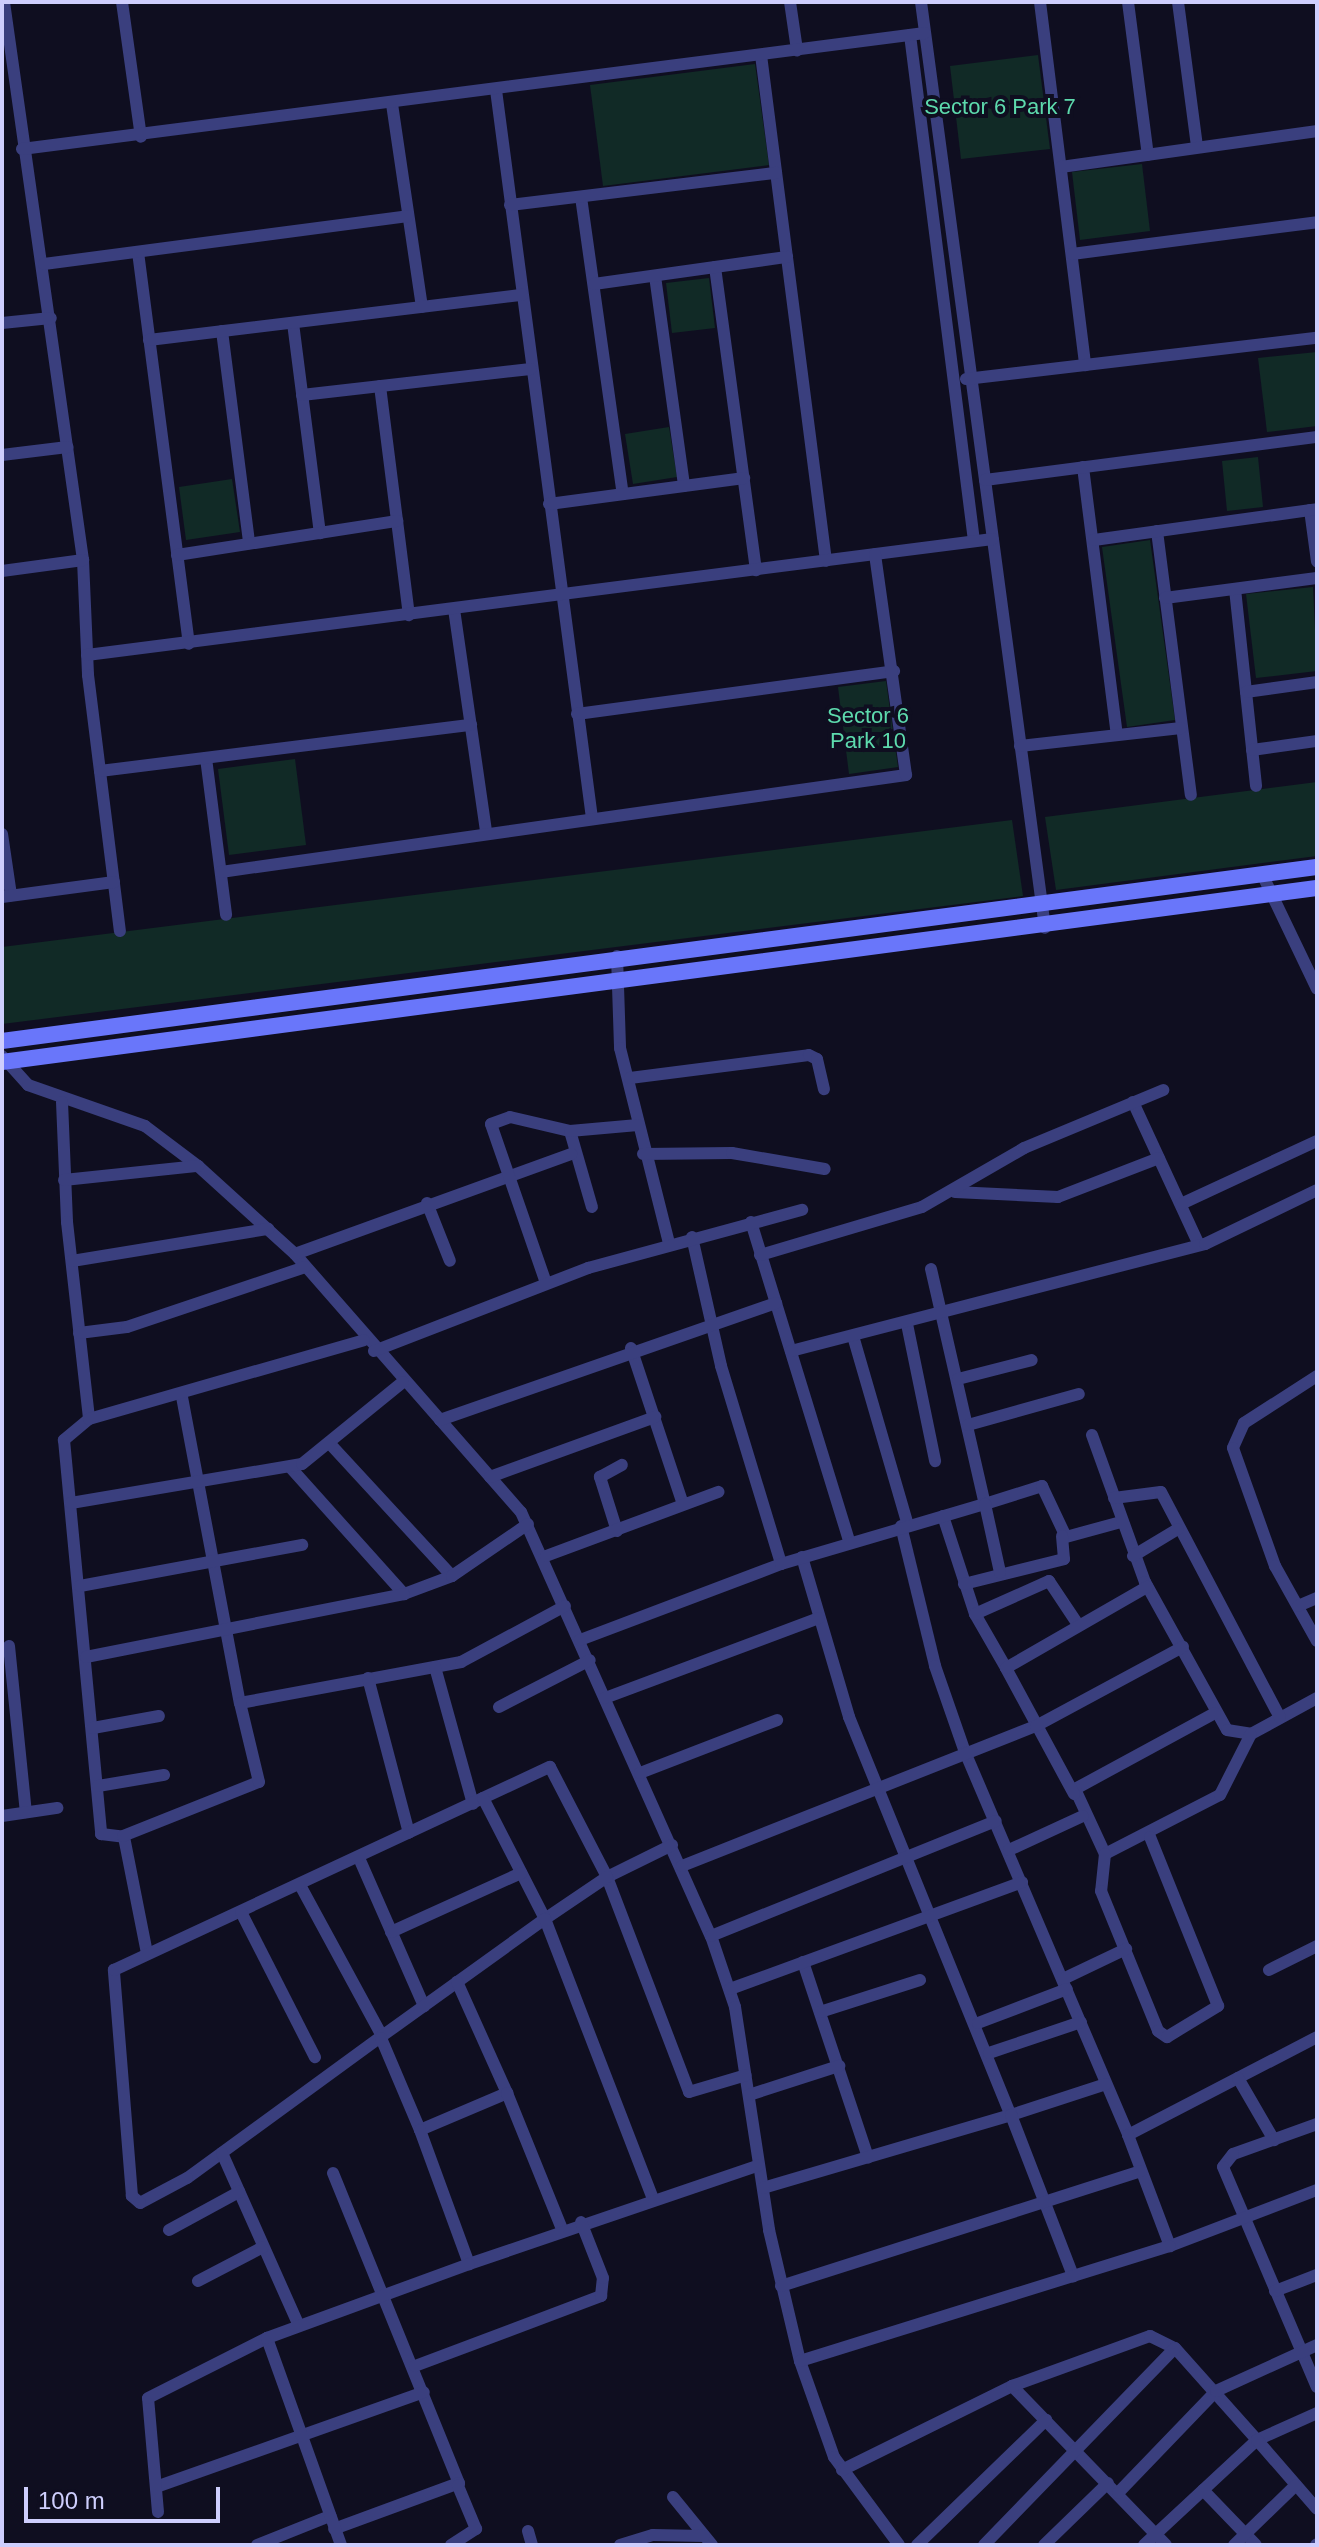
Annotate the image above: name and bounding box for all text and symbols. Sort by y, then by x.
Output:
park label: Sector 6 Park 7 [924,94,1076,120]
park label: Sector 6 Park 10 [827,702,909,754]
scale bar [28,2471,224,2521]
text: 100 m [38,2487,105,2514]

